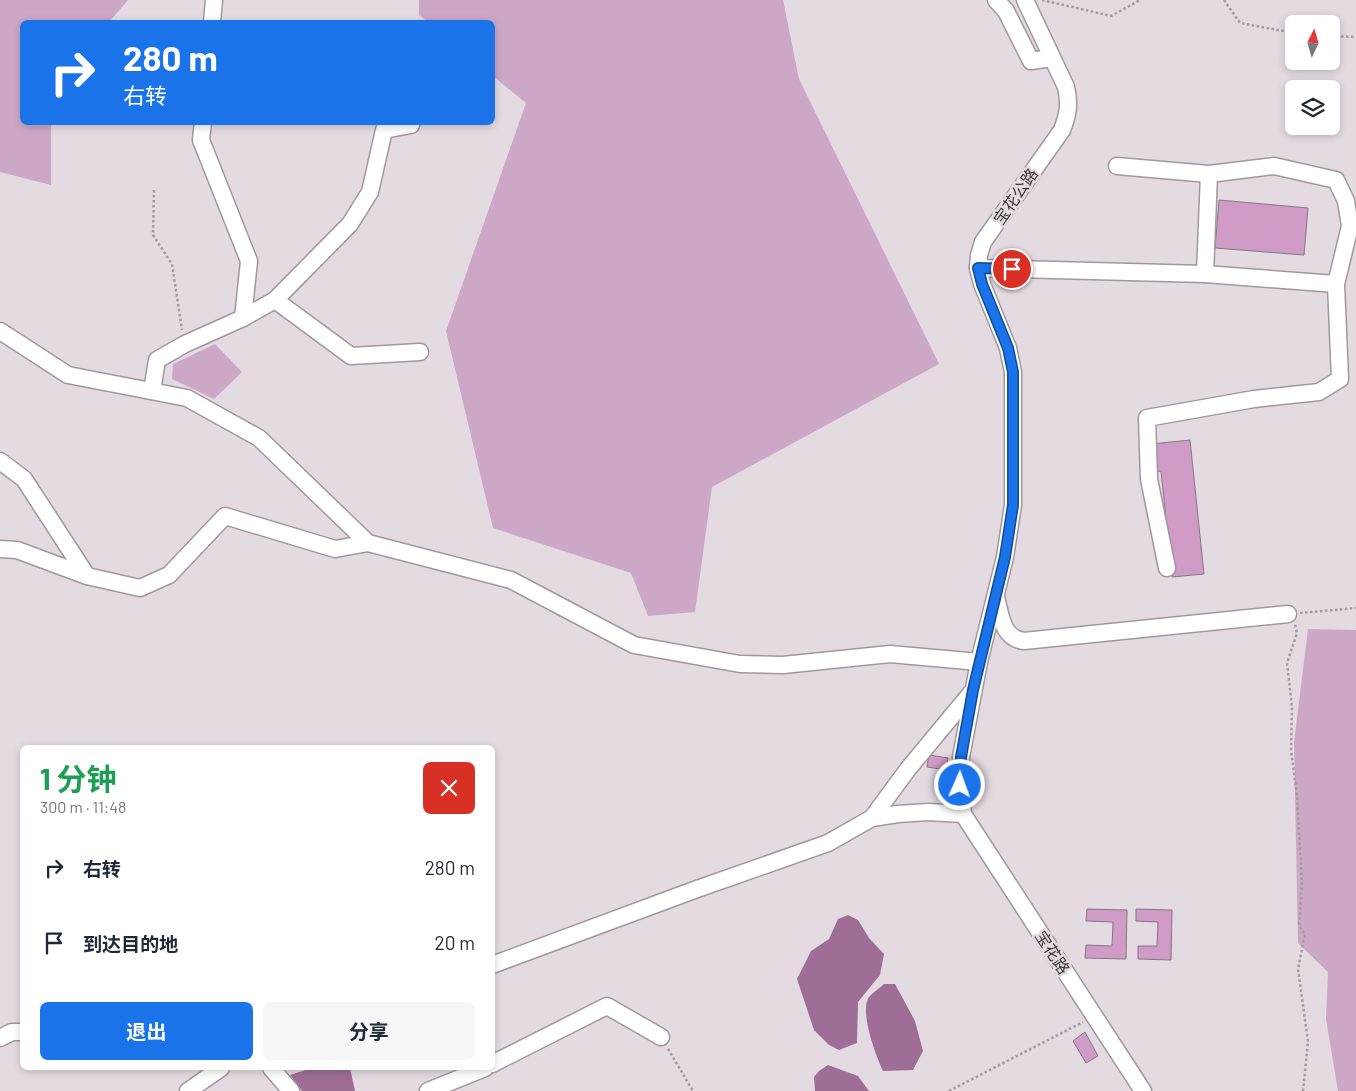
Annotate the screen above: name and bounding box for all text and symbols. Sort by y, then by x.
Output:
north arrow [1285,15,1340,70]
map controls [1285,15,1340,135]
text: 280 m [123,36,218,78]
icon: right [40,40,105,105]
button: layers [1285,80,1340,135]
text: 右转 [123,82,167,108]
street label: 宝花公路 [989,164,1041,228]
pin [991,248,1033,290]
icon: arrive [998,255,1026,283]
position arrow [933,758,985,810]
text: 1 分钟 [40,760,117,796]
button: close [423,762,475,814]
text: 300 m · 11:48 [40,797,126,816]
icon: right [40,854,68,882]
text: 280 m [425,856,475,879]
text: 右转 [83,857,121,880]
street label: 宝花路 [1032,927,1074,977]
icon: arrive [40,929,68,957]
text: 20 m [435,931,475,954]
text: 到达目的地 [83,932,178,955]
button: 退出 [40,1002,253,1060]
button: 分享 [263,1002,475,1060]

